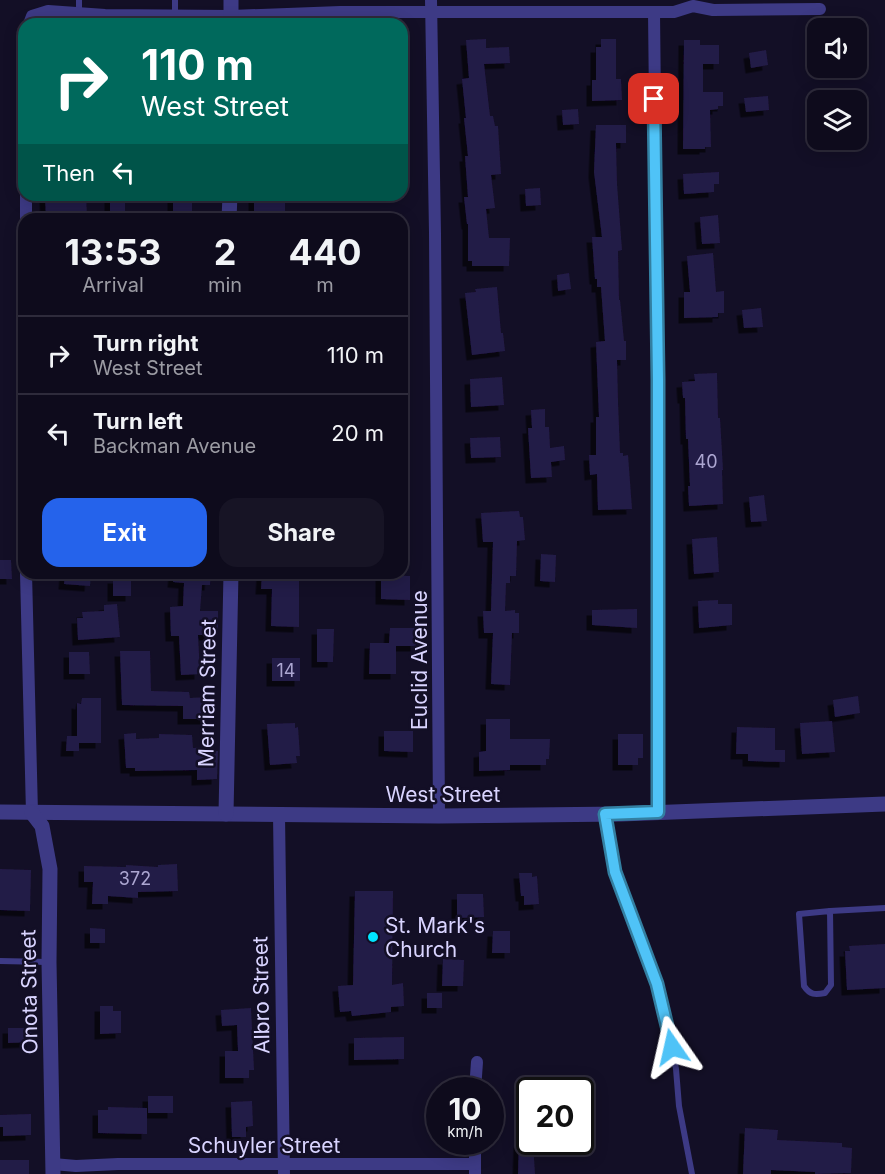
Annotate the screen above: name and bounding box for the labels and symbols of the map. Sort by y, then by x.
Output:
pin [628,73,679,124]
house number: 40 [695,451,717,472]
street label: Euclid Avenue [407,590,432,730]
street label: Merriam Street [193,619,221,767]
house number: 14 [277,660,295,681]
street label: West Street [386,782,501,807]
house number: 372 [119,868,151,889]
place label: St. Mark's Church [385,913,485,962]
street label: Onota Street [15,929,43,1055]
marker: St. Mark's Church [366,930,380,944]
street label: Albro Street [247,936,275,1054]
position arrow [640,1015,704,1079]
speed limit sign: 20 [516,1077,594,1155]
street label: Schuyler Street [188,1133,340,1158]

